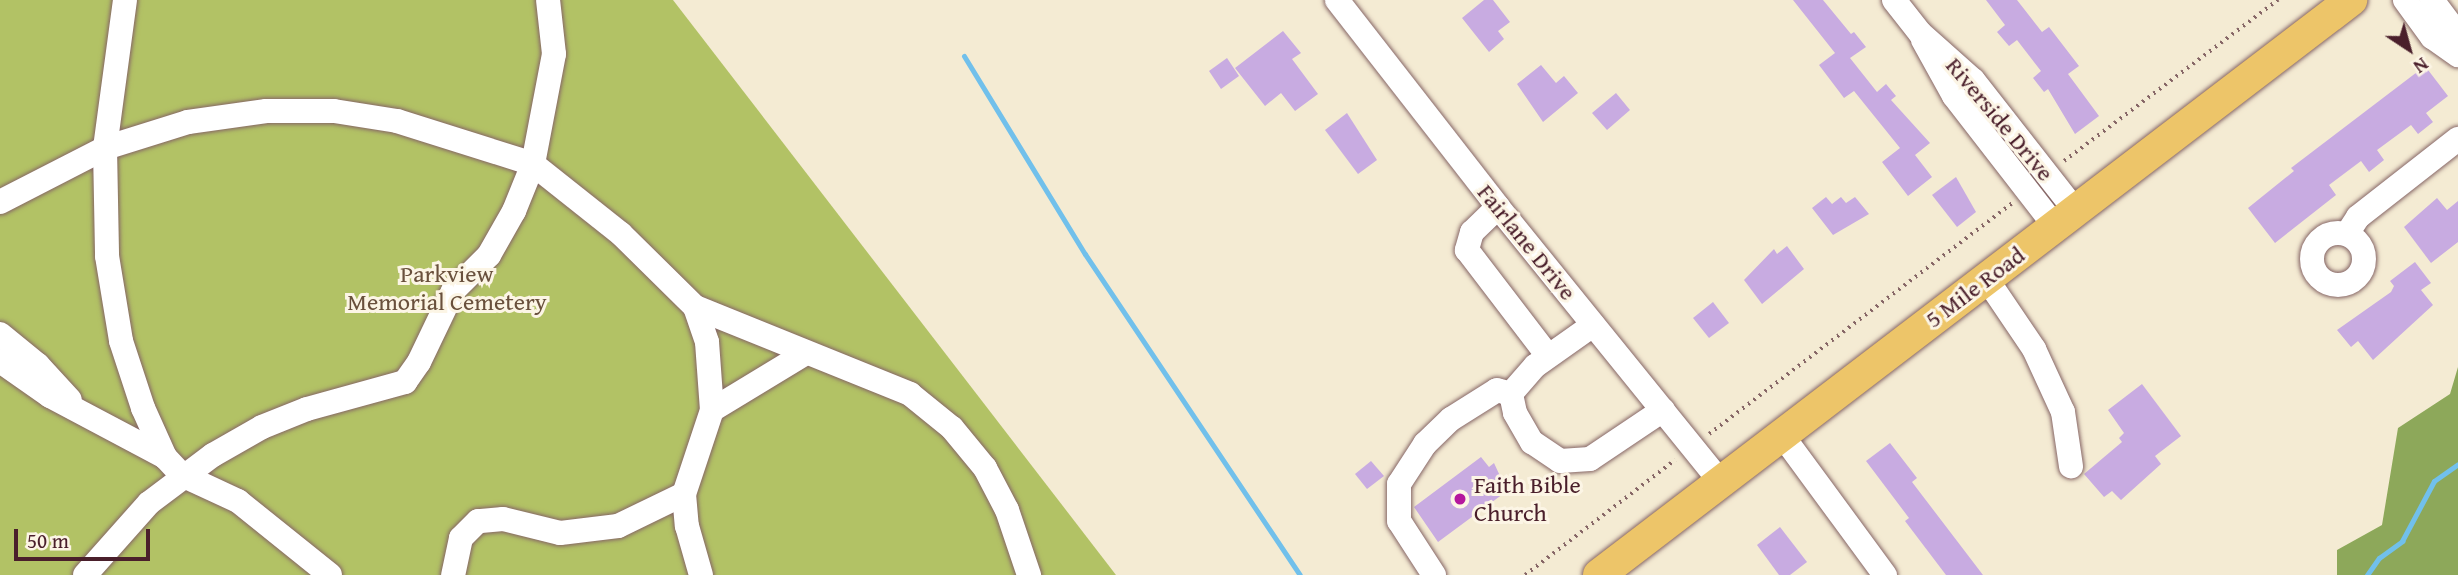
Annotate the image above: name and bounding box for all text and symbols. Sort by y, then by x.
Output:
north arrow [2374,14,2444,84]
street label: Riverside Drive [1940,51,2060,187]
text: N [2408,51,2435,81]
street label: Fairlane Drive [1472,178,1582,306]
street label: 5 Mile Road [1920,240,2030,334]
park label: Parkview Memorial Cemetery [347,260,547,316]
place label: Faith Bible Church [1474,471,1581,527]
marker: Faith Bible Church [1452,491,1468,507]
scale bar [18,516,154,560]
text: 50 m [27,525,69,556]

